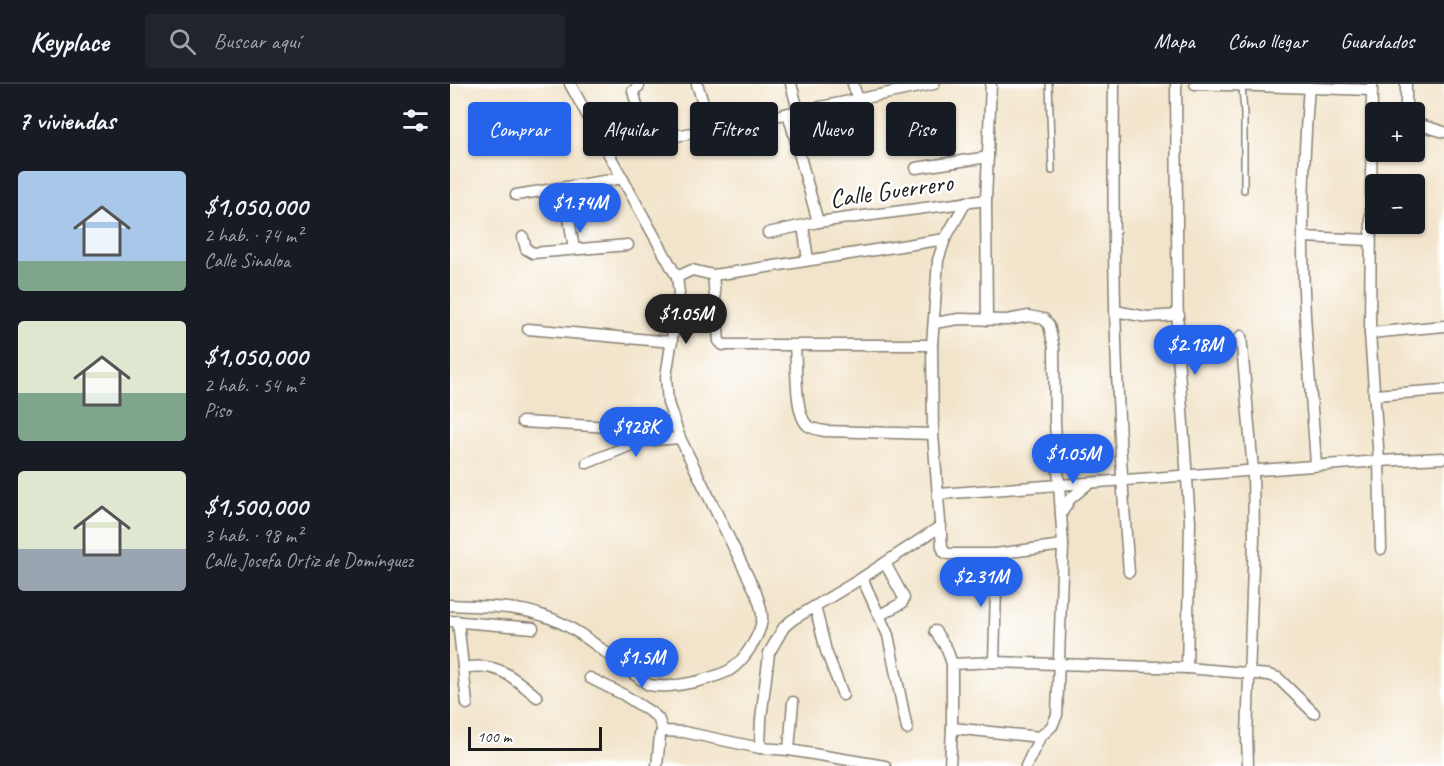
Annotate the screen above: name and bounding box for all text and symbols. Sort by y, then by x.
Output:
search box [145,14,565,68]
text: Keyplace [30,24,109,59]
icon: search [166,25,199,58]
text: Buscar aquí [214,27,300,55]
text: Mapa [1154,28,1195,54]
text: Cómo llegar [1228,28,1307,54]
text: Guardados [1340,28,1414,54]
chip: Comprar [468,102,571,156]
chip: Alquilar [583,102,678,156]
chip: Filtros [690,102,778,156]
chip: Nuevo [790,102,874,156]
chip: Piso [886,102,956,156]
map controls [1365,102,1425,234]
button: + [1365,102,1425,162]
text: 7 viviendas [18,104,115,137]
icon: filters [399,104,432,137]
street label: Calle Guerrero [827,165,957,215]
button: − [1365,174,1425,234]
pin: $1.74M [531,183,629,234]
text: $1,050,000 [204,190,307,223]
text: $1.74M [553,190,607,215]
icon: home [66,195,138,267]
text: 2 hab. · 74 m² [204,223,302,248]
text: Calle Sinaloa [204,248,290,273]
pin: $1.05M [637,294,735,345]
text: $1.05M [659,301,713,326]
pin: $2.18M [1146,325,1244,376]
text: $2.18M [1168,332,1222,357]
text: $1,050,000 [204,340,307,373]
icon: home [66,345,138,417]
text: 2 hab. · 54 m² [204,373,302,398]
text: Piso [204,398,231,423]
pin: $928K [594,407,678,458]
text: $928K [613,414,659,439]
pin: $1.05M [1024,434,1122,485]
text: $1.05M [1046,441,1100,466]
text: $1,500,000 [204,490,307,523]
icon: home [66,495,138,567]
text: 3 hab. · 98 m² [204,523,302,548]
text: Calle Josefa Ortiz de Domínguez [204,548,413,573]
pin: $2.31M [932,557,1030,608]
text: $2.31M [954,564,1008,589]
pin: $1.5M [600,638,684,689]
text: $1.5M [619,645,665,670]
scale bar [468,724,602,752]
text: 100 m [477,727,511,747]

